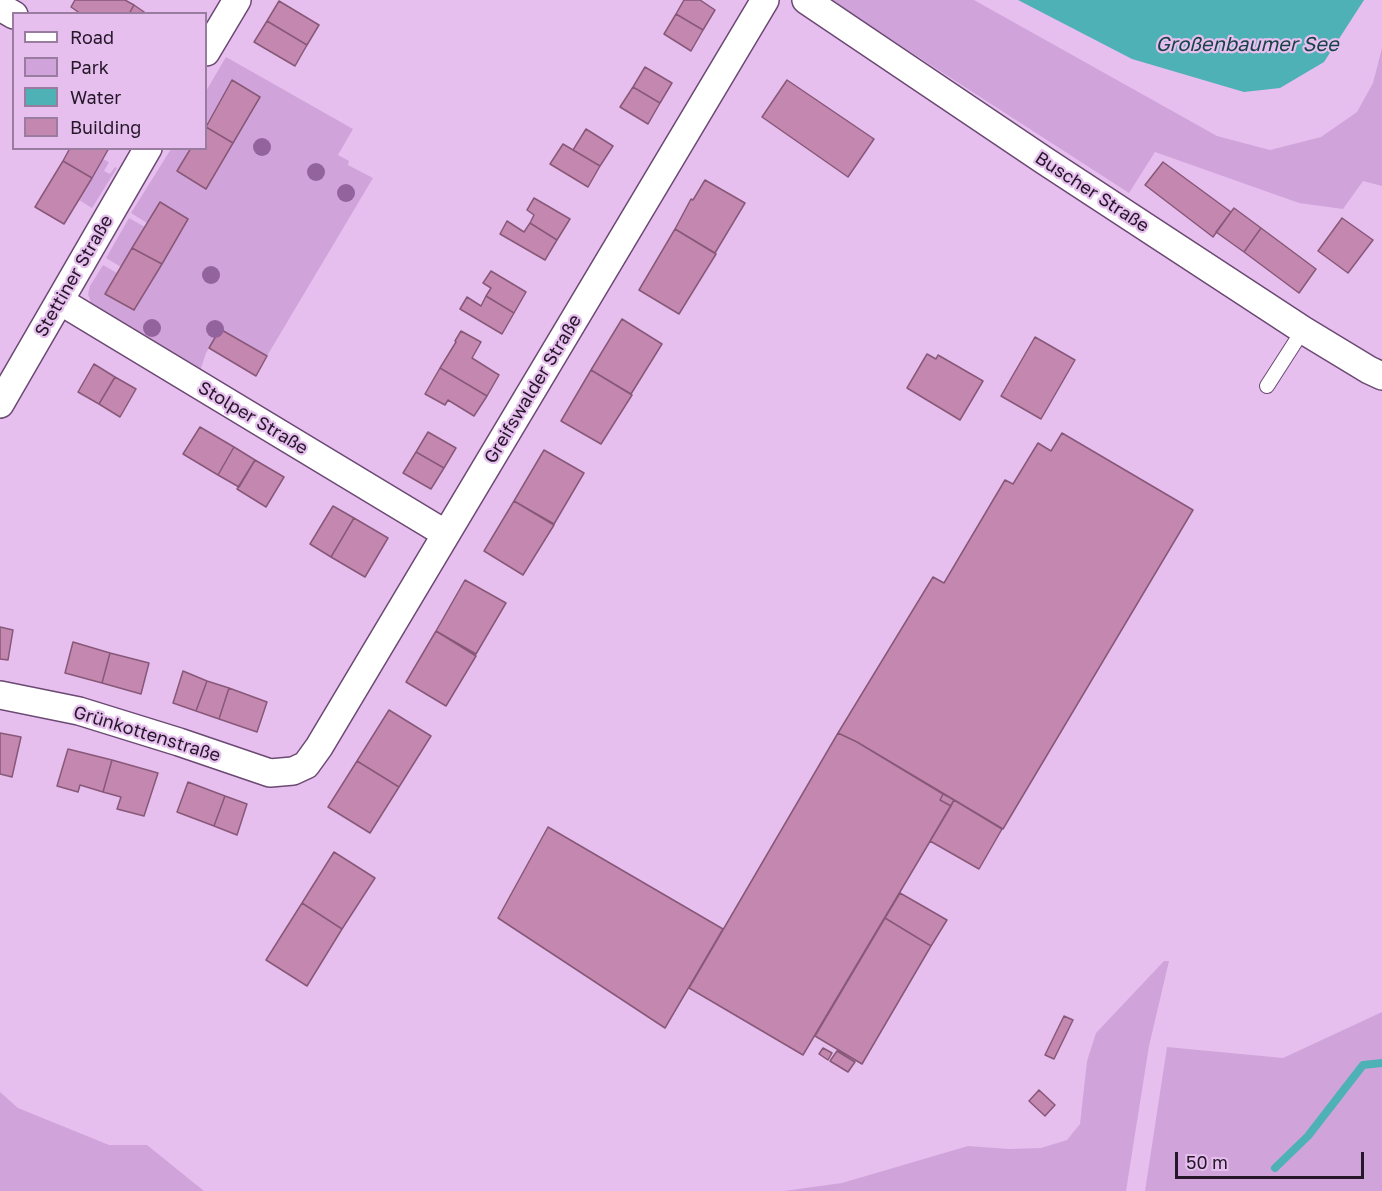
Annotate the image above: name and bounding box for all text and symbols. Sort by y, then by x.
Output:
legend [12,12,207,150]
text: Road [70,26,114,48]
water label: Großenbaumer See [1156,33,1338,57]
text: Park [70,56,109,78]
text: Water [70,86,121,108]
text: Building [70,116,141,138]
street label: Buscher Straße [1031,147,1153,237]
street label: Stettiner Straße [30,211,118,341]
street label: Greifswalder Straße [480,311,586,467]
street label: Stolper Straße [194,377,312,459]
street label: Grünkottenstraße [71,701,223,767]
scale bar [1178,1140,1367,1178]
text: 50 m [1186,1151,1228,1173]

